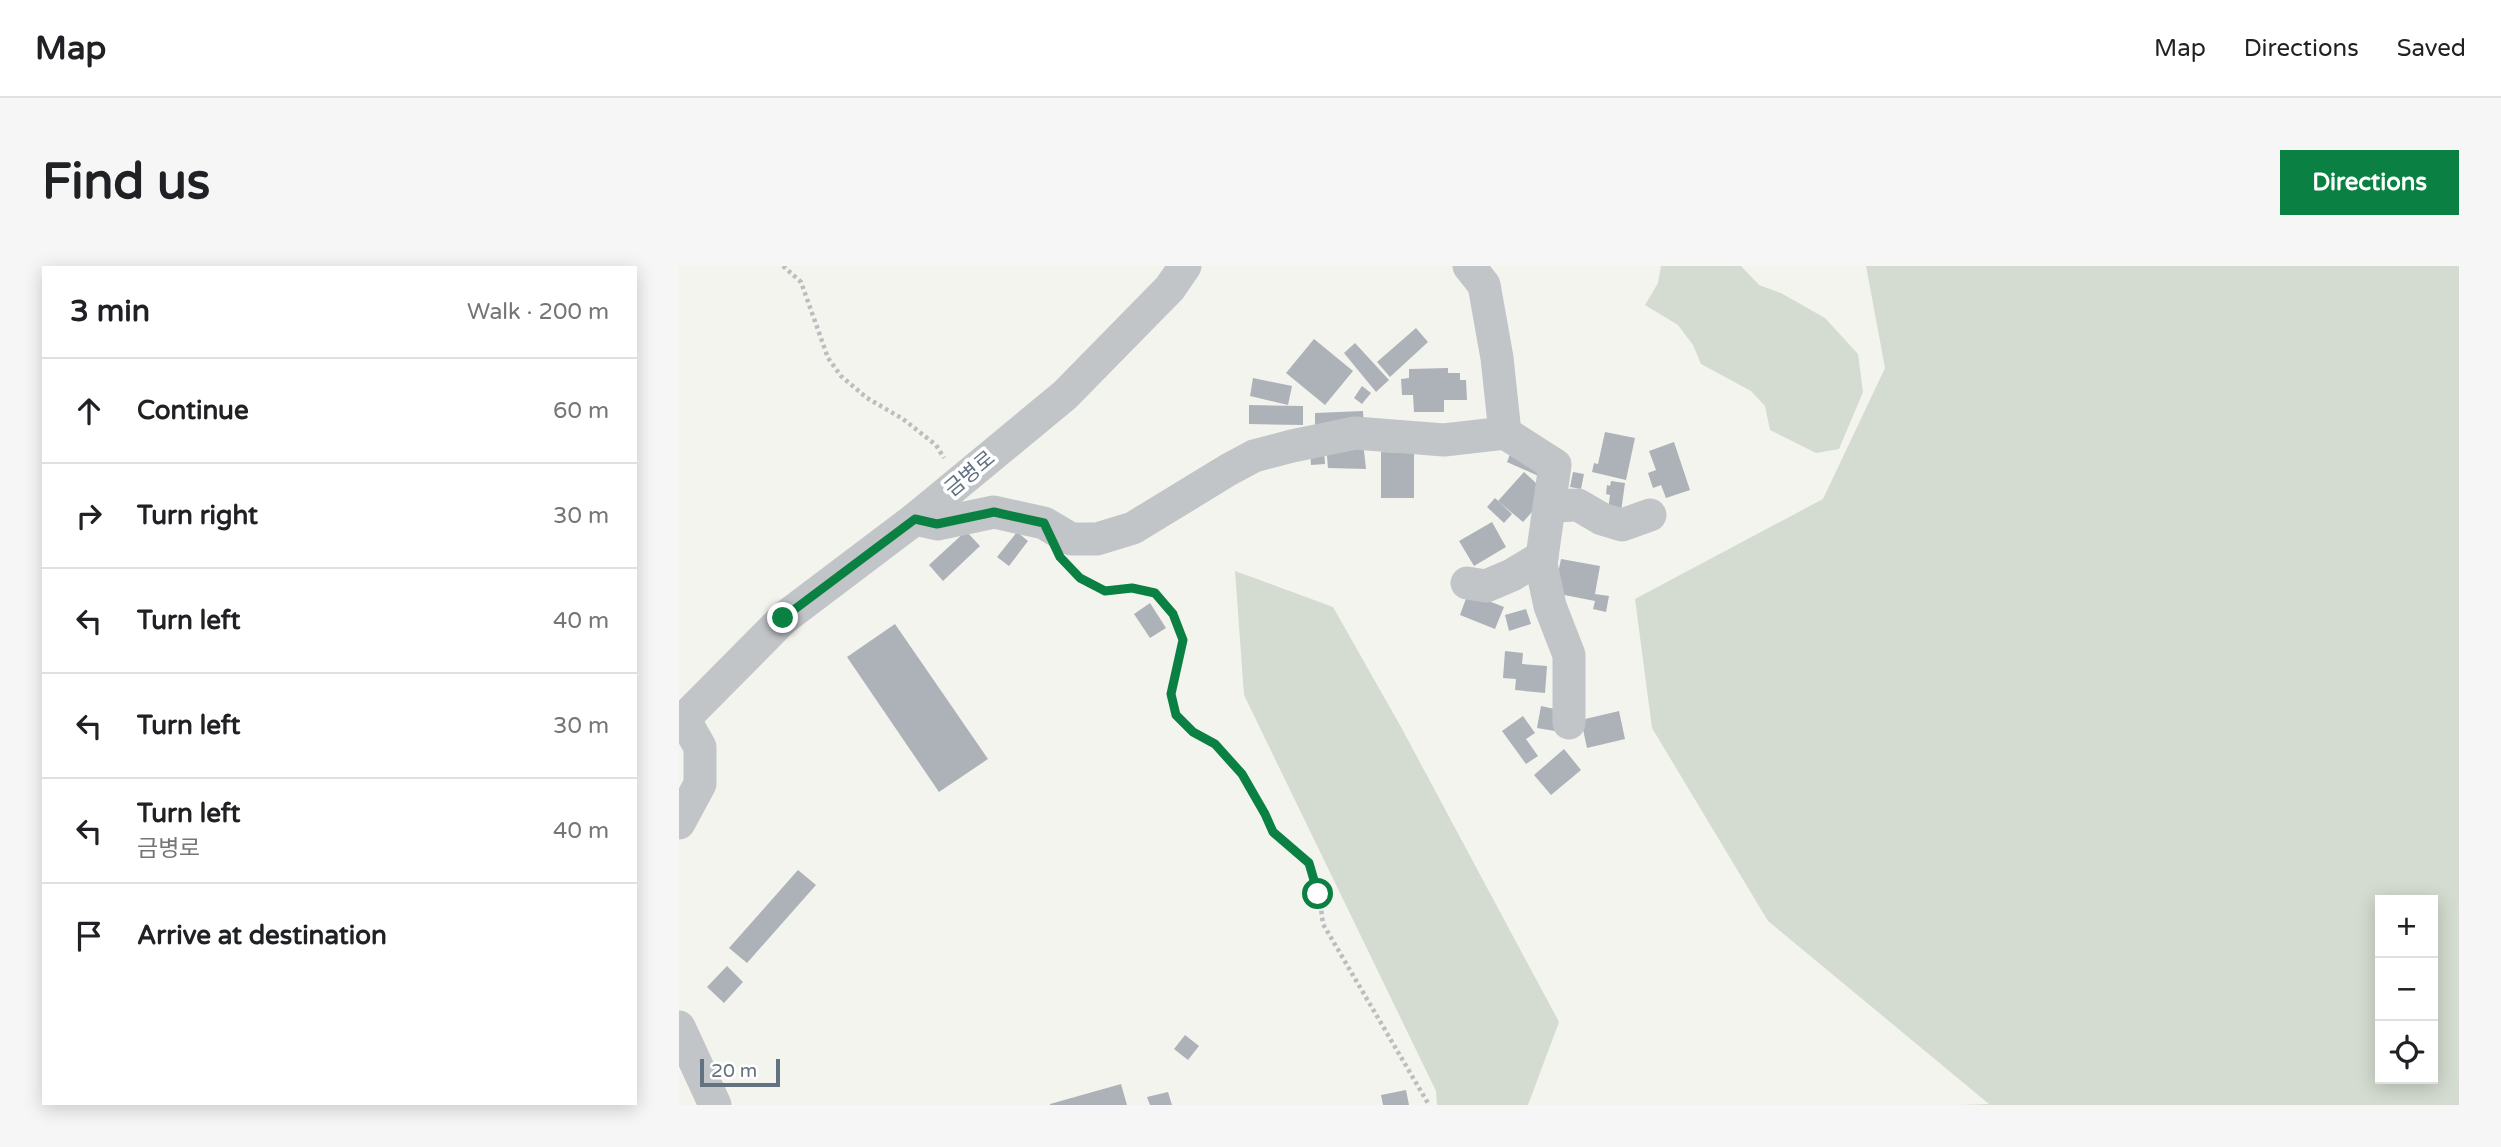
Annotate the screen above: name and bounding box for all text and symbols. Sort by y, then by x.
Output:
text: Map [35,29,106,68]
text: Map [2154,34,2206,63]
text: Directions [2244,34,2359,63]
text: Saved [2397,34,2466,63]
button: Directions [2280,150,2459,215]
text: Find us [42,153,210,212]
text: 3 min [70,293,150,330]
text: Walk · 200 m [467,298,609,326]
icon: ahead [70,392,108,430]
text: Continue [137,395,249,426]
text: 60 m [553,397,609,425]
street label: 금병로 [940,446,1000,502]
icon: right [70,497,108,535]
text: Turn right [137,500,258,531]
text: 30 m [553,502,609,530]
icon: left [70,602,108,640]
route end [767,602,798,633]
text: Turn left [137,605,240,636]
text: 40 m [553,607,609,635]
icon: left [70,707,108,745]
text: Turn left [137,710,240,741]
text: 30 m [553,712,609,740]
text: Turn left [137,798,240,829]
icon: left [70,812,108,850]
text: 40 m [553,817,609,845]
text: 금병로 [137,835,200,863]
route start [1302,878,1333,909]
map controls [2375,895,2438,1084]
button: + [2375,895,2438,958]
icon: arrive [70,917,108,955]
text: Arrive at destination [137,920,387,951]
button: − [2375,958,2438,1021]
button: locate [2375,1021,2438,1084]
scale bar [700,1056,781,1088]
text: 20 m [711,1060,757,1082]

